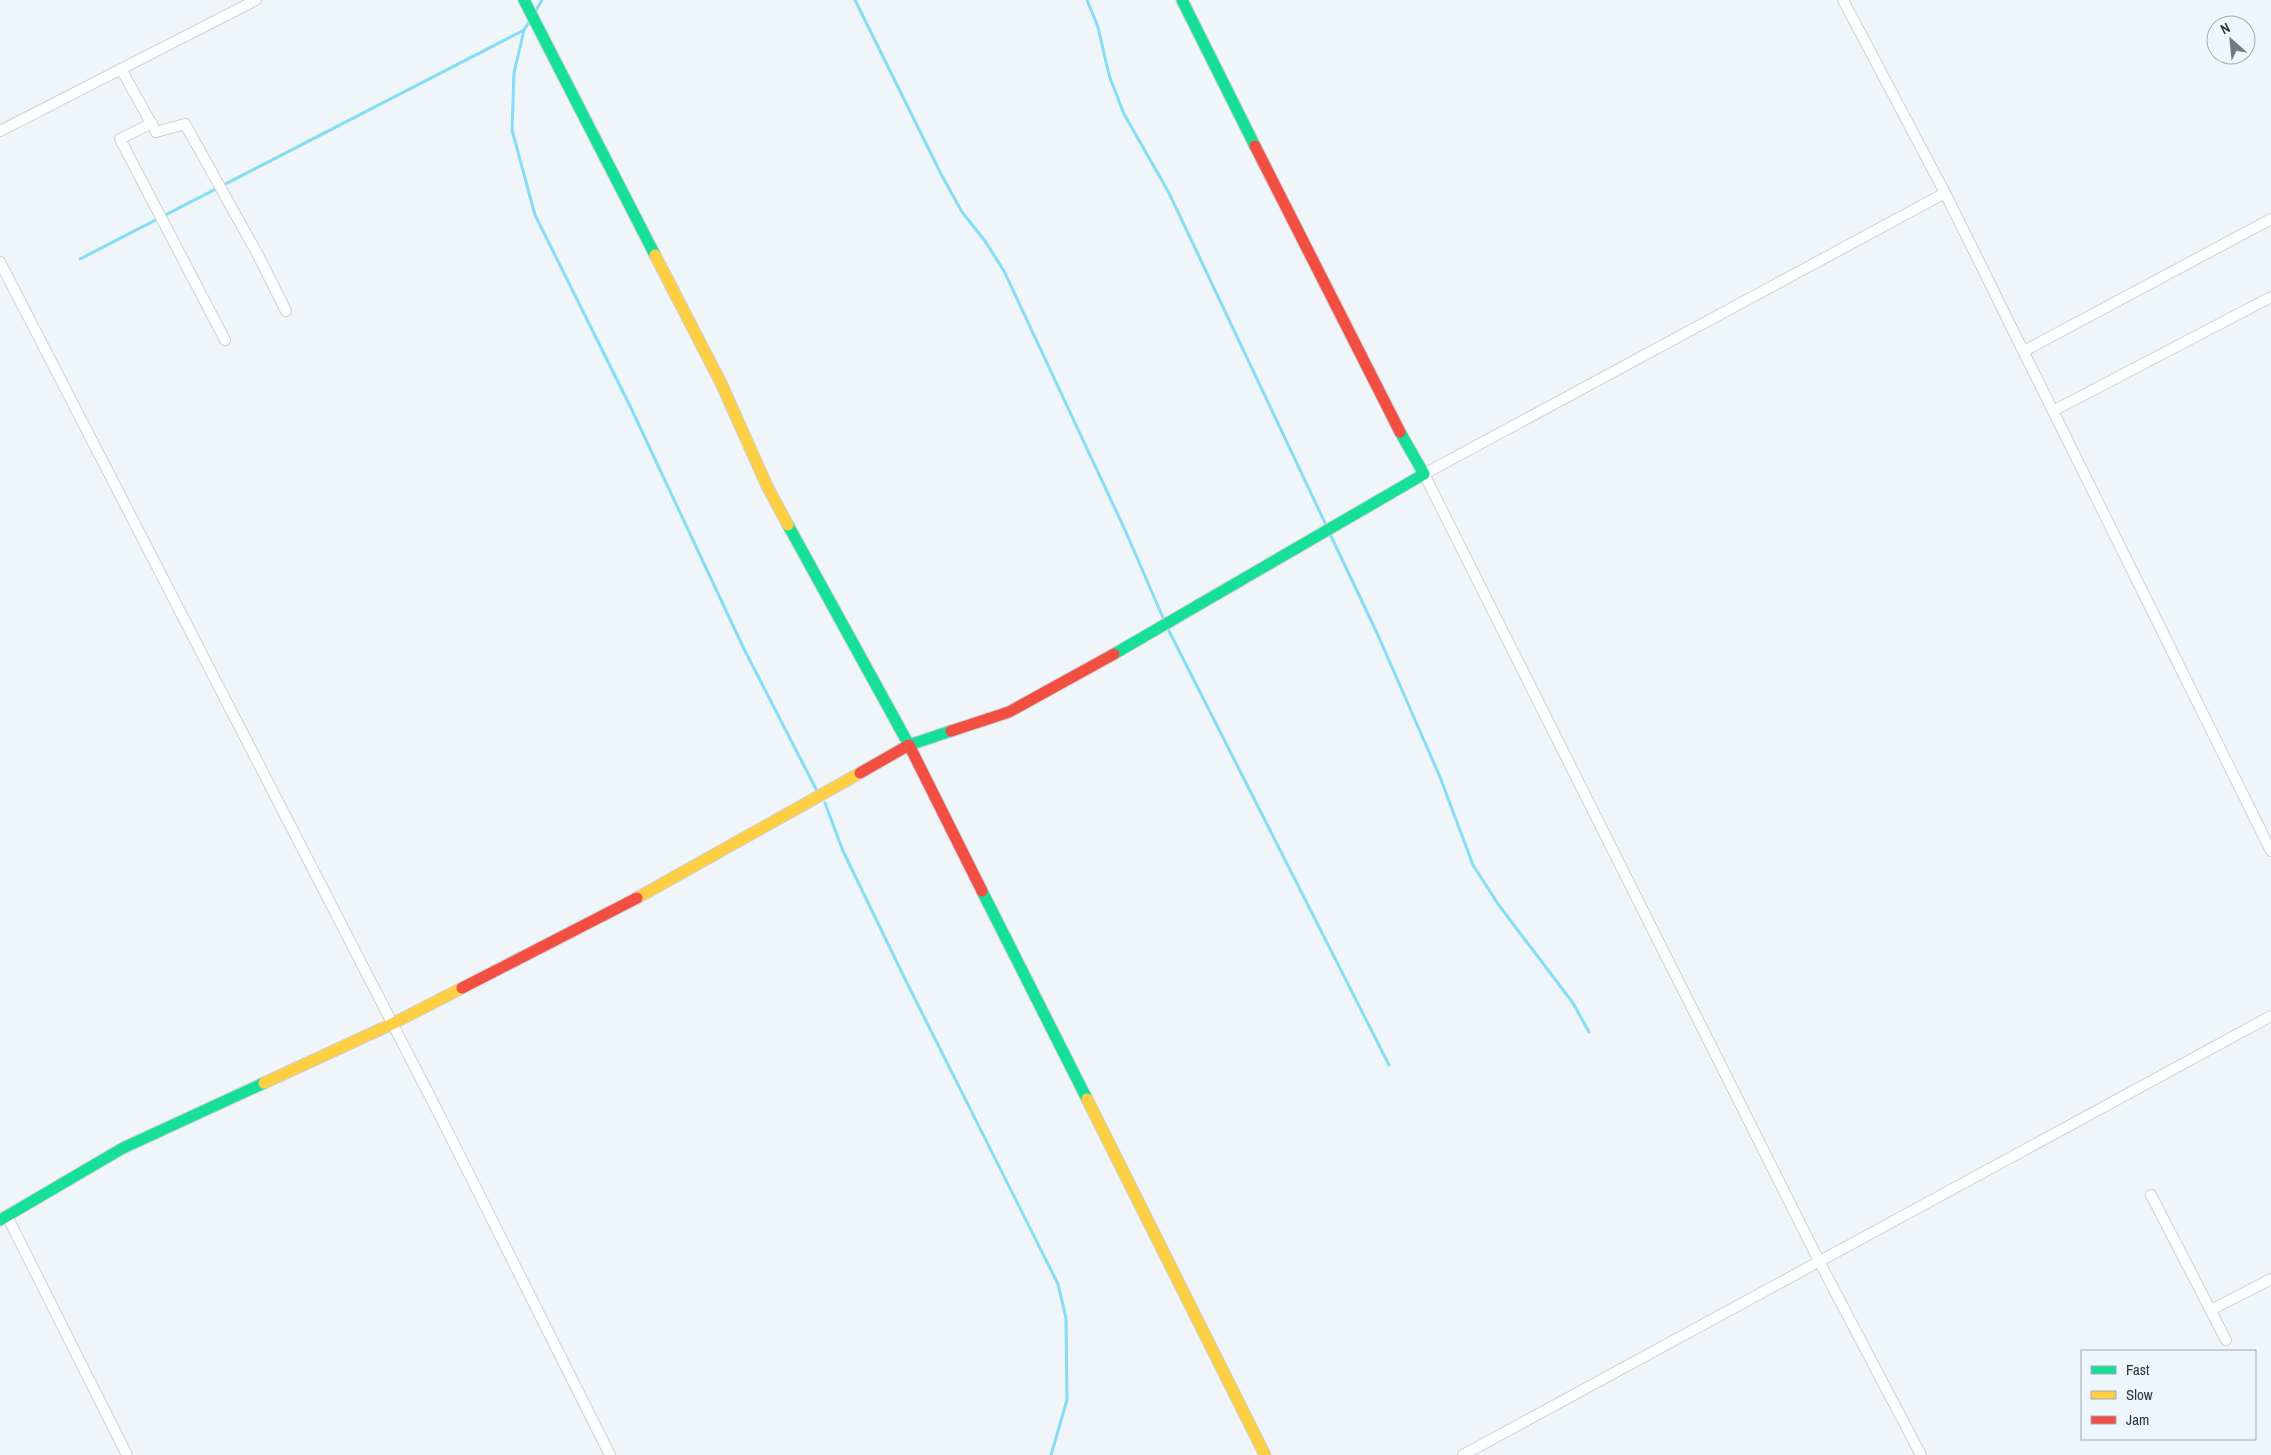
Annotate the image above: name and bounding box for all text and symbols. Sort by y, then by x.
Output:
north arrow [2206,15,2256,65]
text: N [2217,19,2233,38]
legend [2081,1350,2256,1440]
text: Fast [2126,1359,2150,1380]
text: Slow [2126,1384,2153,1405]
text: Jam [2126,1409,2149,1430]

